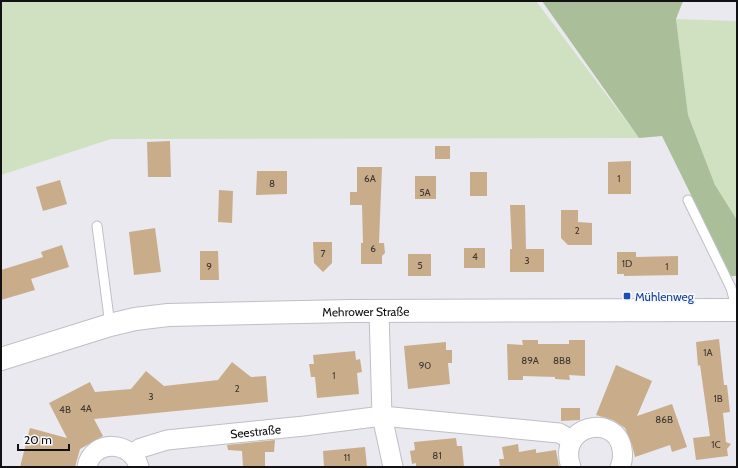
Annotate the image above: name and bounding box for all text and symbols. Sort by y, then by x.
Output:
house number: 6A [364,172,377,185]
house number: 1 [617,172,621,185]
house number: 8 [269,177,275,190]
house number: 5A [419,186,432,199]
house number: 2 [574,224,580,237]
house number: 6 [370,242,376,255]
house number: 7 [320,247,326,260]
house number: 4 [472,250,478,263]
house number: 3 [524,254,530,267]
house number: 1D [622,257,632,270]
house number: 5 [417,259,423,272]
house number: 9 [206,260,212,273]
house number: 1 [665,260,669,273]
place label: Mühlenweg [635,289,695,304]
marker: Mühlenweg [622,291,632,301]
street label: Mehrower Straße [322,303,409,319]
house number: 1A [703,346,714,359]
house number: 89A [521,354,540,367]
house number: 8B8 [553,354,571,367]
house number: 90 [419,359,431,372]
house number: 1 [332,369,336,382]
house number: 2 [234,382,240,395]
house number: 3 [148,390,154,403]
house number: 1B [713,392,723,405]
house number: 4A [80,402,93,415]
house number: 4B [59,403,71,416]
house number: 86B [655,413,673,426]
street label: Seestraße [229,421,282,441]
scale bar [18,426,69,452]
text: 20 m [24,432,52,447]
house number: 1C [711,438,721,451]
house number: 81 [432,449,442,462]
house number: 11 [344,451,350,464]

